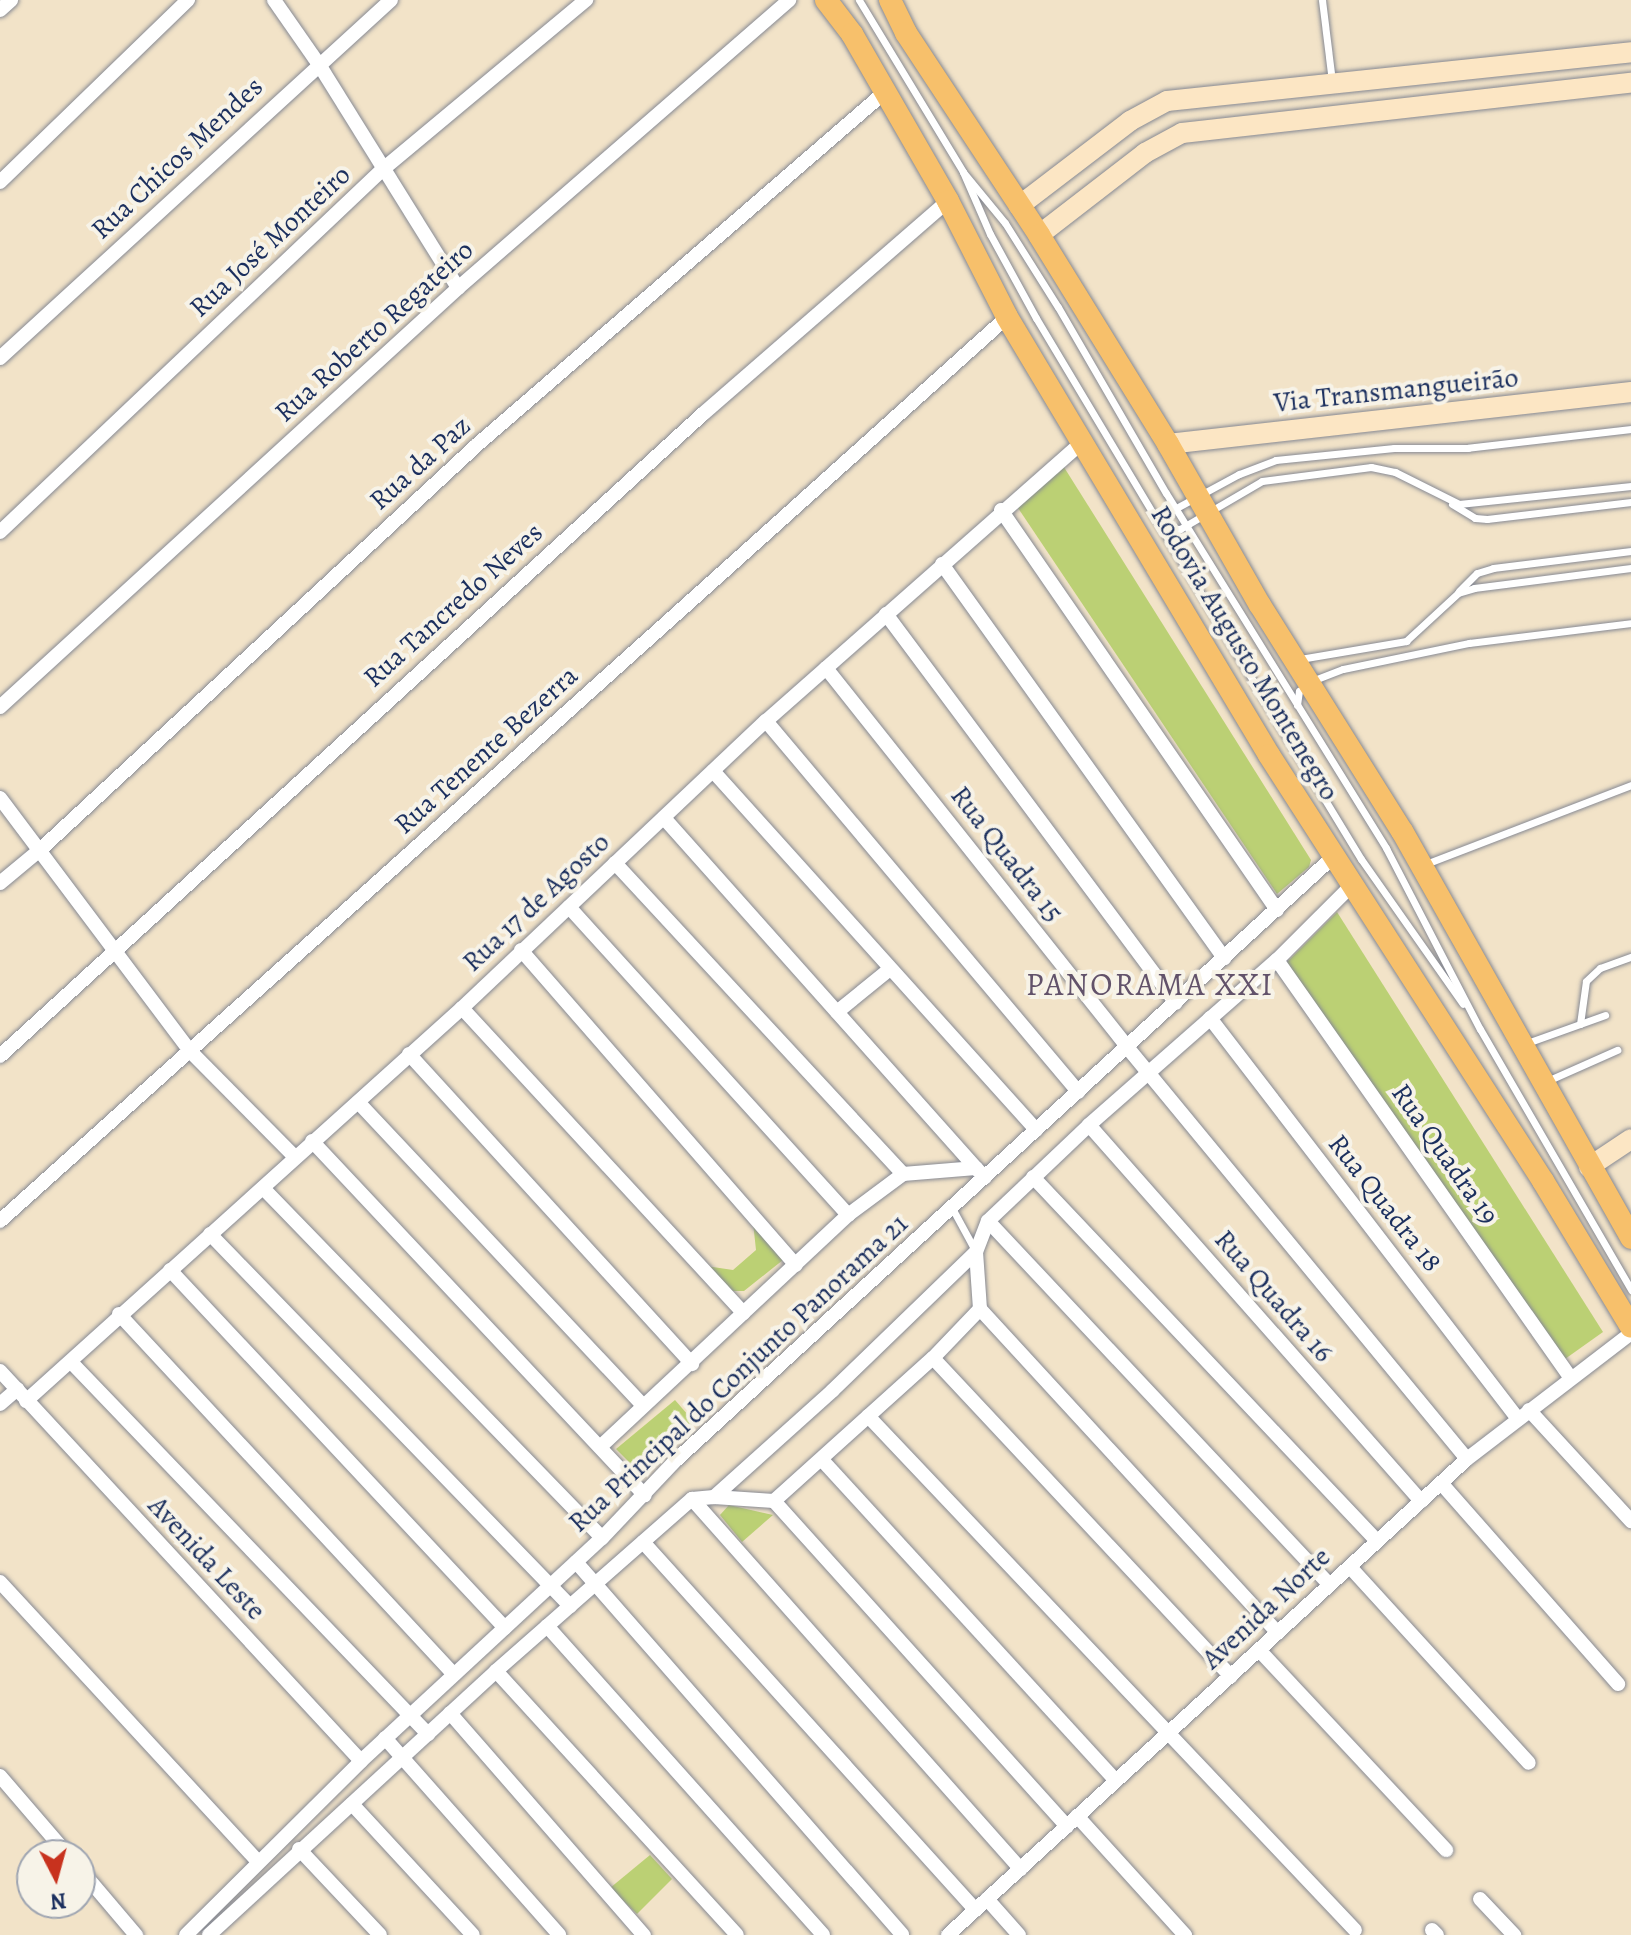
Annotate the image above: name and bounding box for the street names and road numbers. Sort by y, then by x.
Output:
street label: Rua Chicos Mendes [84,70,270,246]
street label: Rua José Monteiro [183,158,357,324]
street label: Rua Roberto Regateiro [268,233,480,429]
street label: Via Transmangueirão [1272,360,1520,420]
street label: Rua da Paz [363,409,477,517]
street label: Rodovia Augusto Montenegro [1144,499,1346,807]
street label: Rua Tancredo Neves [356,516,550,694]
street label: Rua Tenente Bezerra [387,659,585,841]
street label: Rua Quadra 15 [943,779,1071,929]
street label: Rua 17 de Agosto [456,825,616,979]
street label: Rua Quadra 19 [1384,1077,1506,1231]
street label: Rua Quadra 18 [1321,1128,1449,1278]
street label: Rua Principal do Conjunto Panorama 21 [561,1207,915,1539]
street label: Rua Quadra 16 [1207,1223,1341,1369]
street label: Avenida Leste [141,1489,273,1627]
street label: Avenida Norte [1195,1540,1337,1676]

